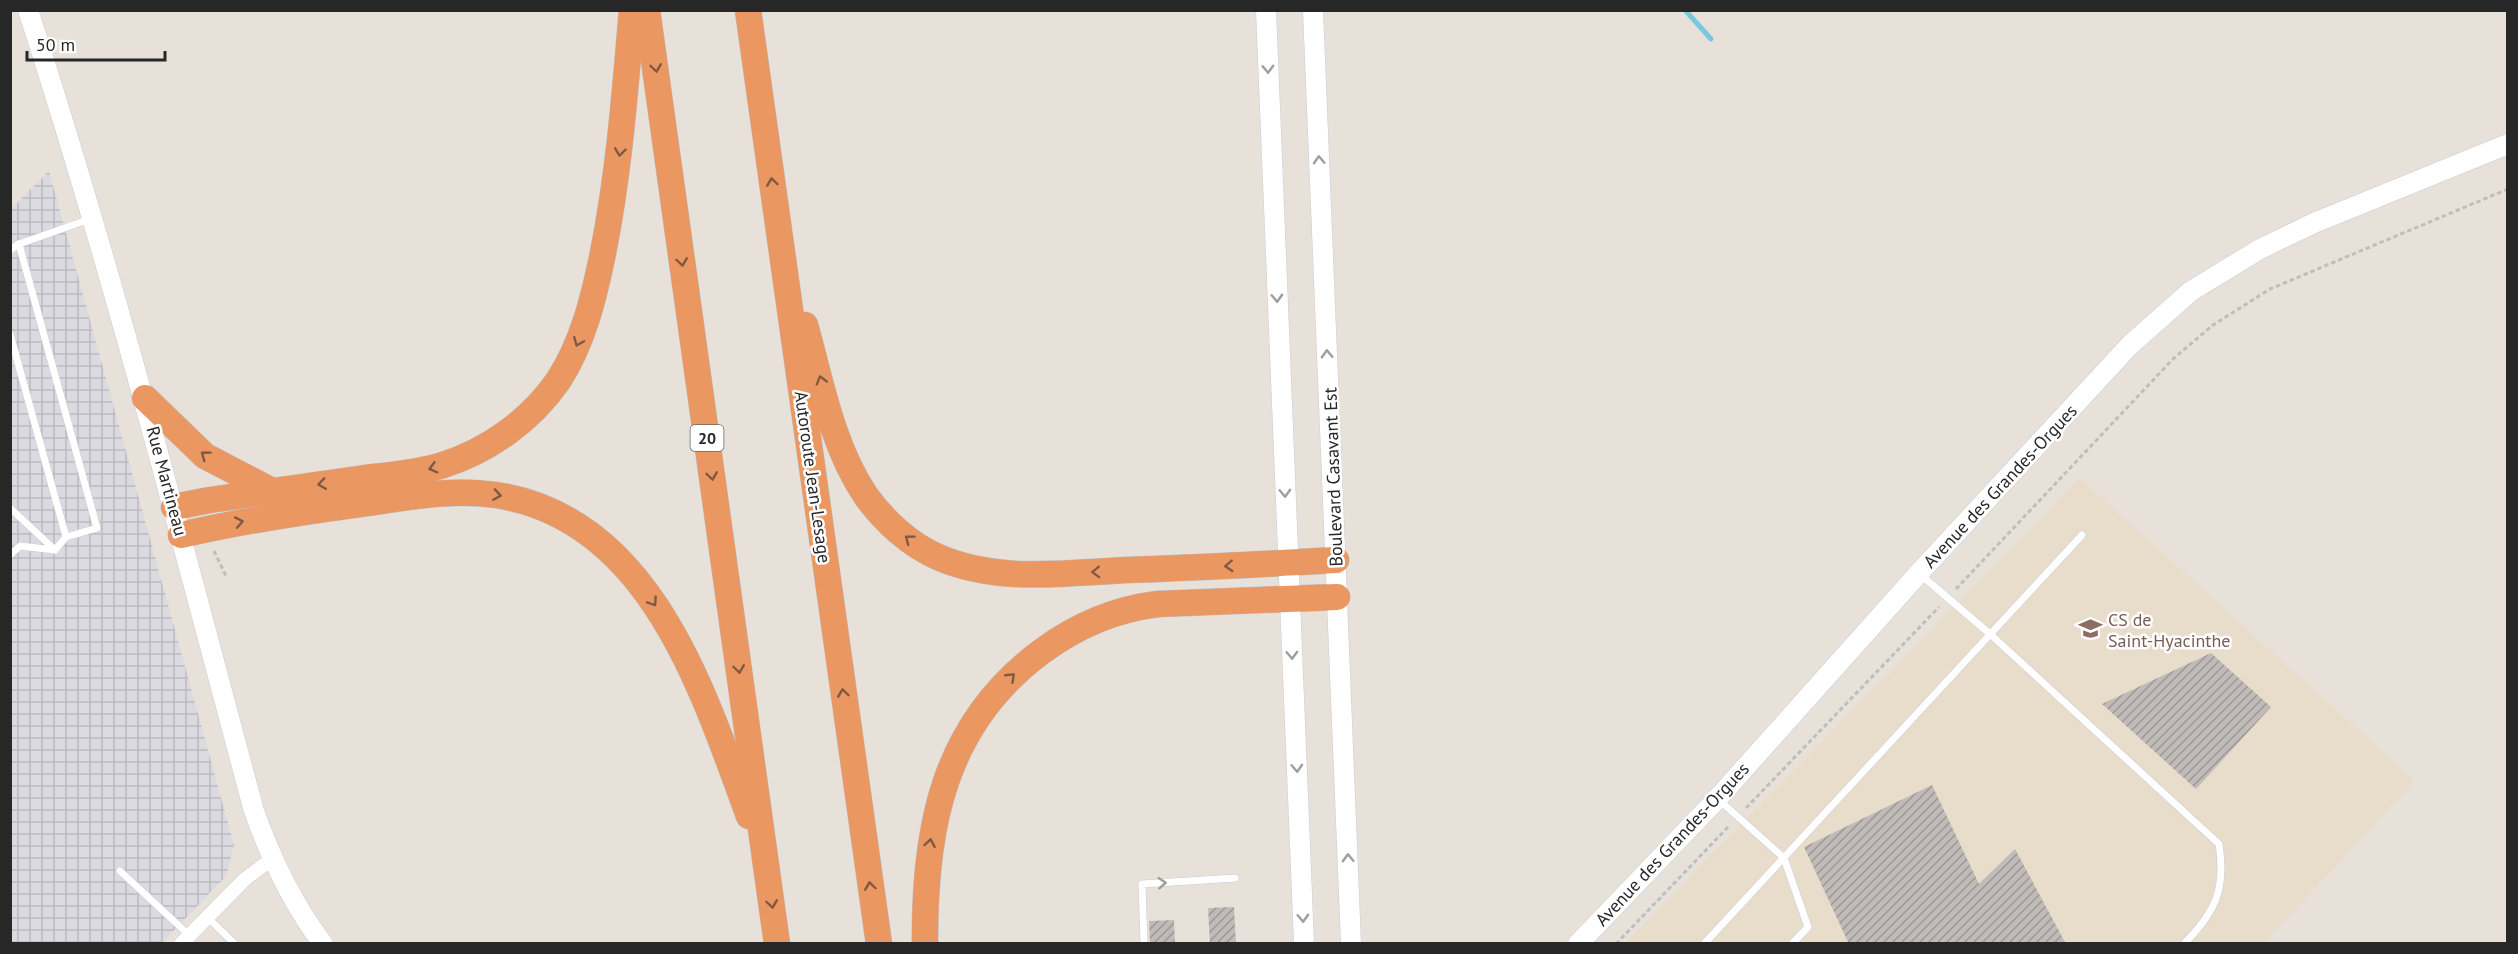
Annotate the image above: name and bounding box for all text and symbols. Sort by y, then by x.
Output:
scale bar [27,24,165,62]
text: 50 m [36,33,75,56]
one-way arrow [649,64,661,73]
one-way arrow [1262,64,1275,73]
one-way arrow [614,148,626,157]
one-way arrow [1313,155,1325,164]
one-way arrow [766,177,779,187]
one-way arrow [676,257,688,266]
one-way arrow [1271,294,1283,303]
one-way arrow [573,336,585,347]
one-way arrow [1321,350,1334,359]
one-way arrow [816,375,828,385]
street label: Boulevard Casavant Est [1318,387,1348,567]
street label: Autoroute Jean-Lesage [790,390,836,564]
street label: Avenue des Grandes-Orgues [1918,399,2082,573]
street label: Rue Martineau [141,424,193,538]
road number: 20 [690,425,724,451]
one-way arrow [201,451,212,462]
one-way arrow [428,460,438,473]
one-way arrow [706,471,718,480]
one-way arrow [318,477,327,490]
one-way arrow [1278,488,1291,497]
one-way arrow [492,489,502,501]
one-way arrow [233,516,243,529]
one-way arrow [904,535,915,546]
one-way arrow [1225,560,1234,573]
one-way arrow [1092,565,1101,578]
one-way arrow [645,596,656,607]
place label: CS de Saint-Hyacinthe [2108,608,2230,652]
school or university icon: CS de Saint-Hyacinthe [2077,616,2103,642]
one-way arrow [1286,650,1298,659]
one-way arrow [733,664,745,673]
one-way arrow [1005,673,1015,684]
one-way arrow [837,688,849,697]
street label: Avenue des Grandes-Orgues [1590,757,1754,931]
one-way arrow [1290,764,1303,773]
one-way arrow [923,839,936,849]
one-way arrow [1341,854,1354,863]
one-way arrow [1158,877,1167,890]
one-way arrow [865,881,877,890]
one-way arrow [765,899,777,909]
one-way arrow [1297,914,1310,923]

